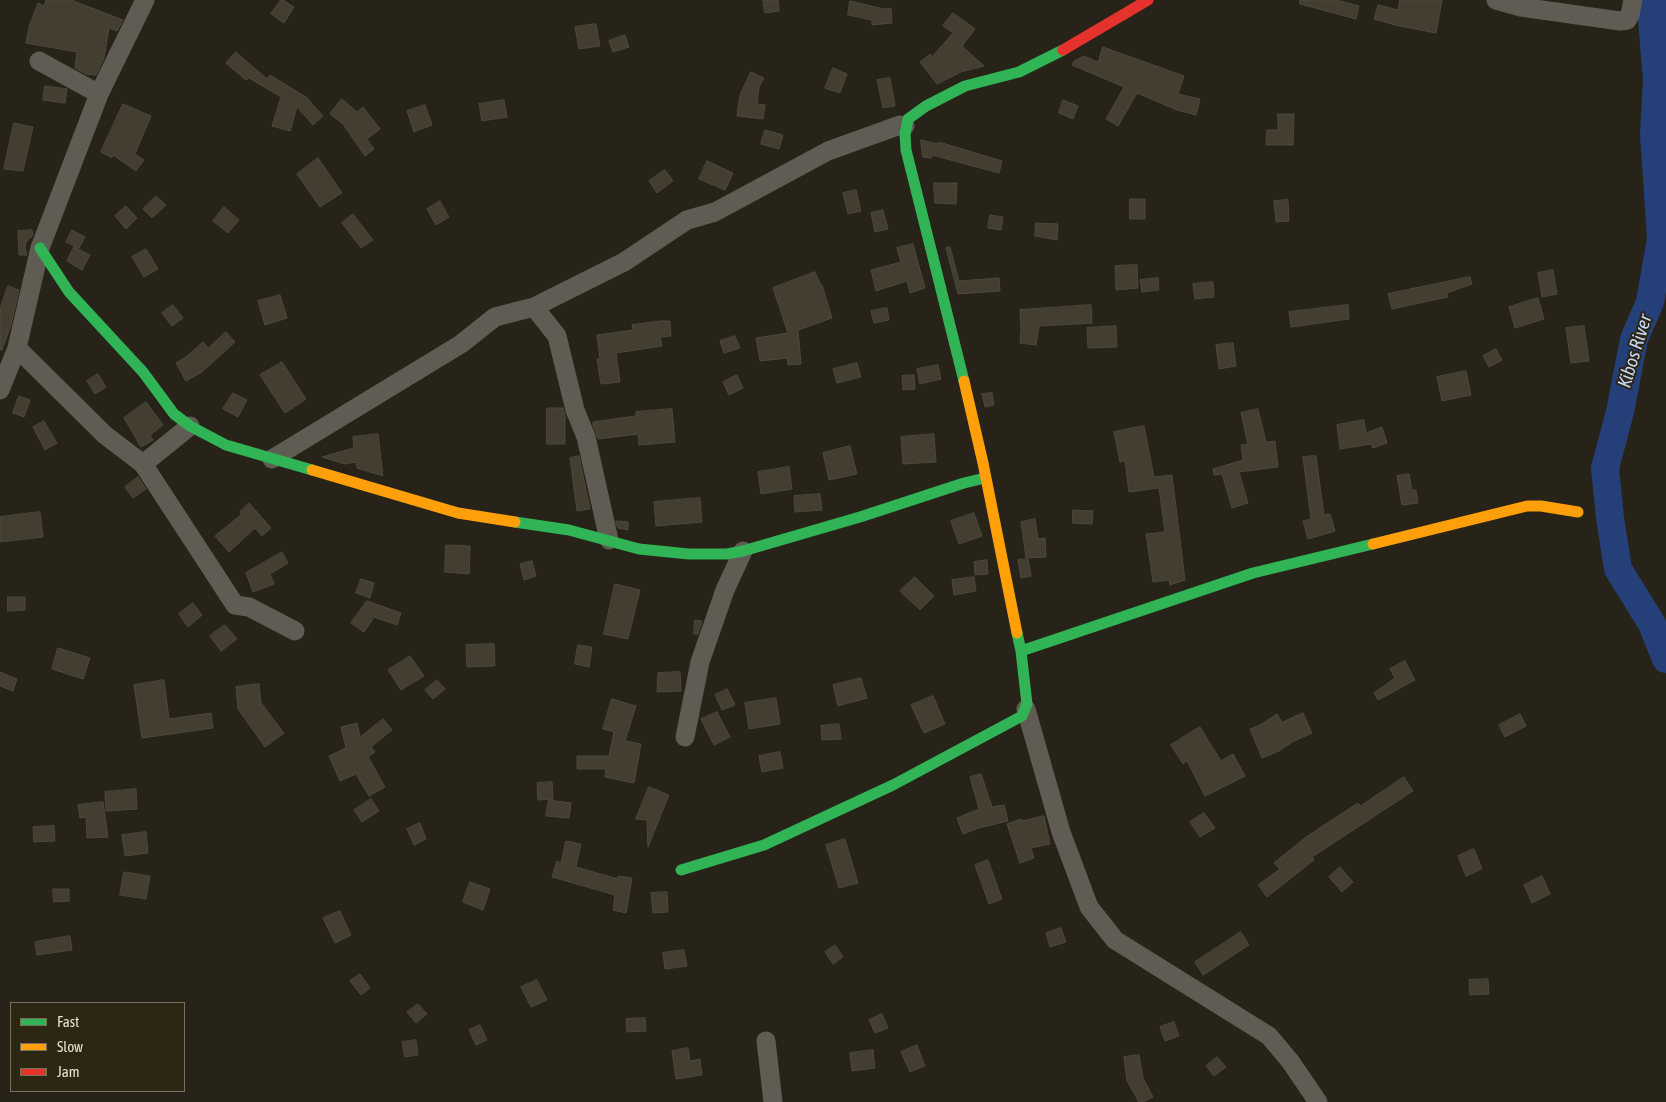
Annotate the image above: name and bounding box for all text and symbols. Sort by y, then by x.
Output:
water label: Kibos River [1613,311,1657,391]
legend [10,1002,185,1092]
text: Fast [57,1013,79,1030]
text: Slow [57,1038,83,1055]
text: Jam [57,1063,80,1080]

